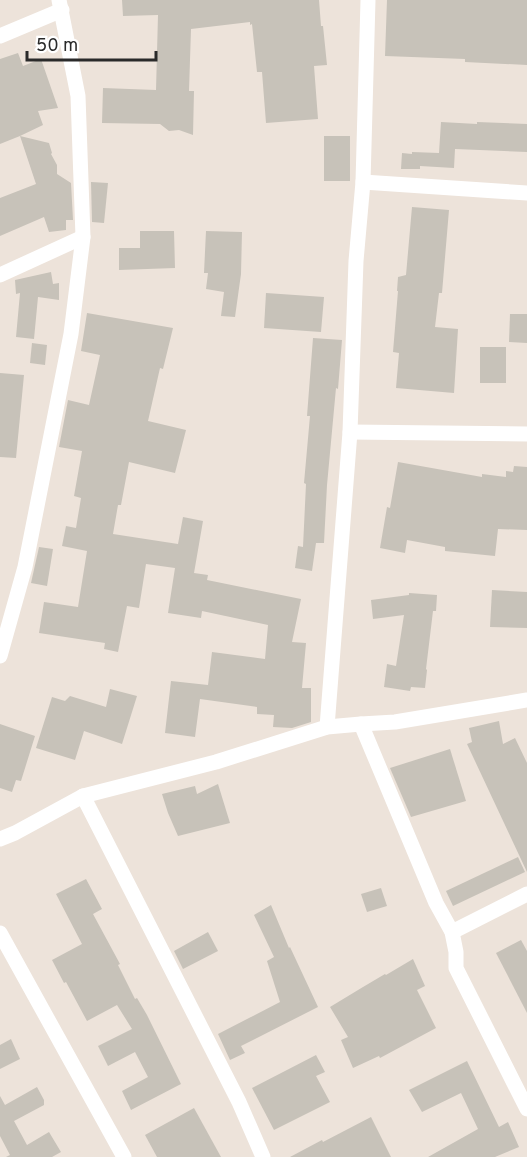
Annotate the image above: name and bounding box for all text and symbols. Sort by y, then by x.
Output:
scale bar [27,24,156,62]
text: 50 m [36,35,78,58]

